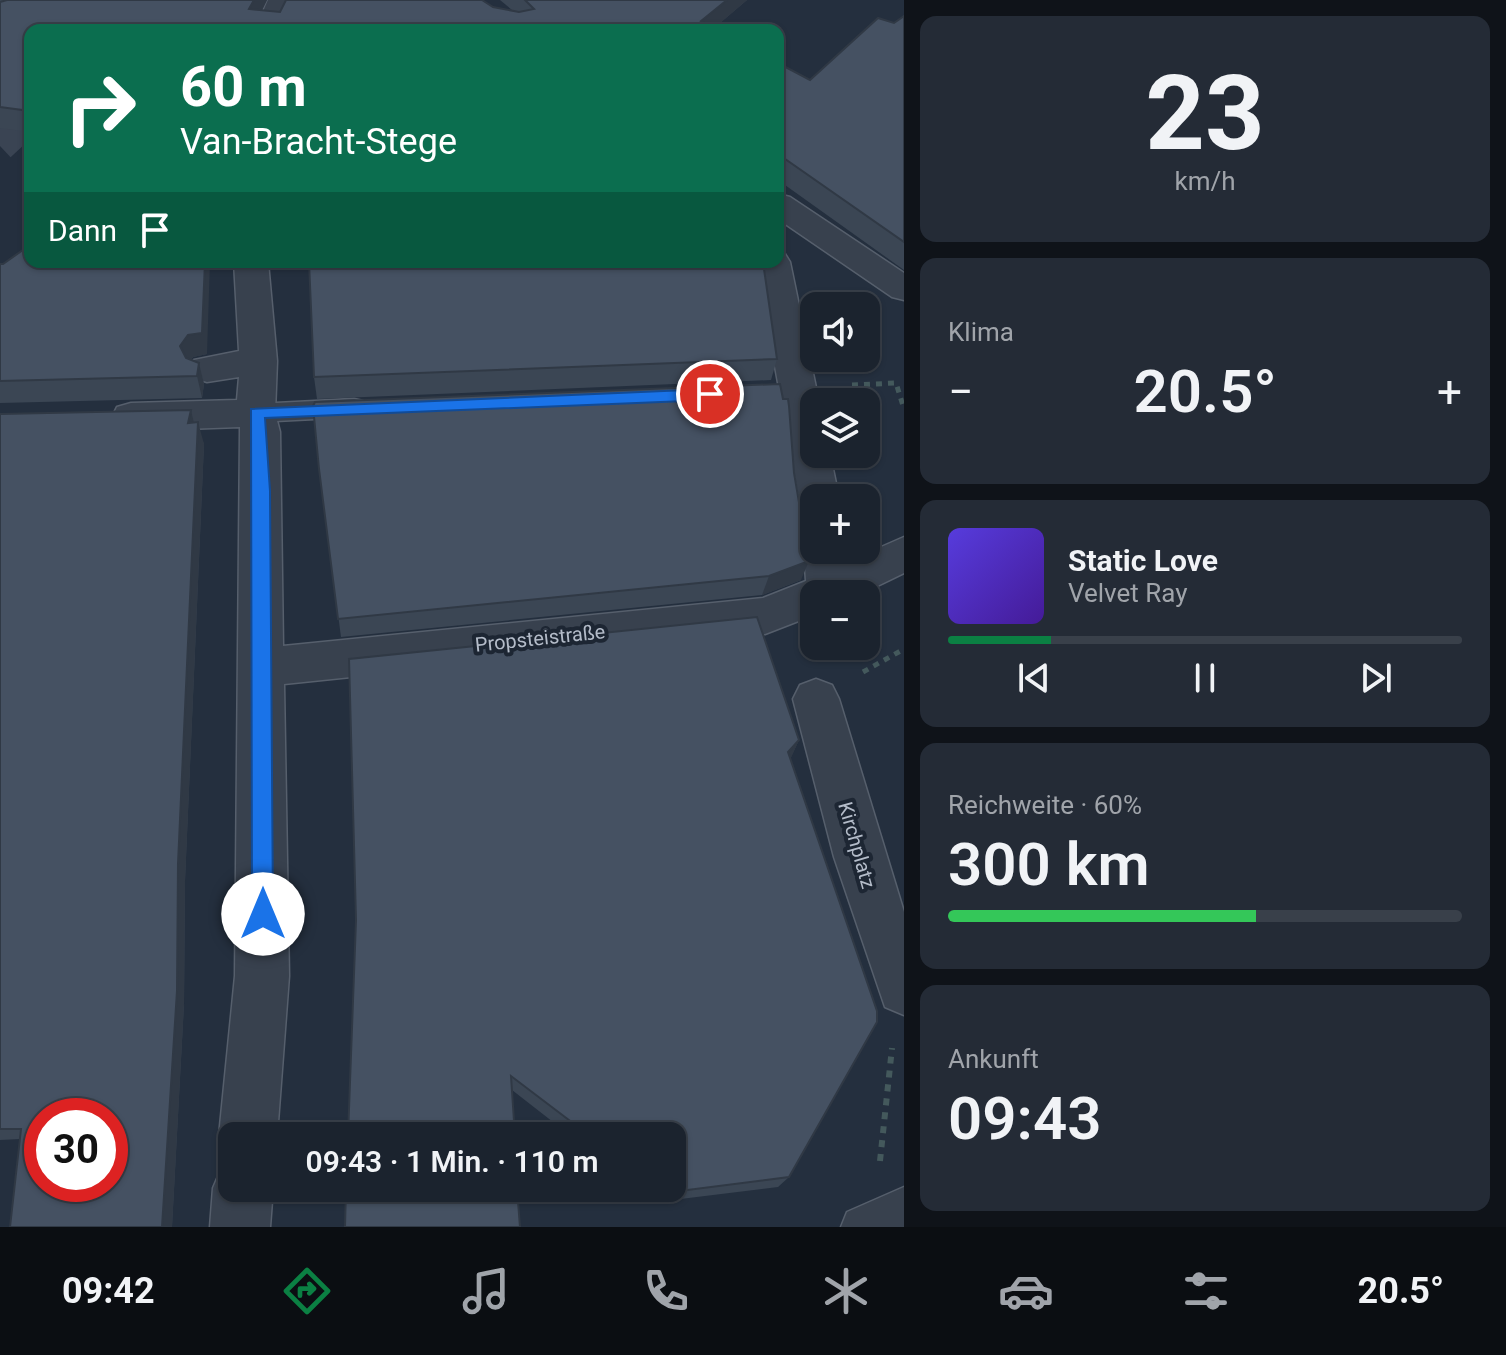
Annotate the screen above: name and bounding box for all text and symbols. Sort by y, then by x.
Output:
text: 23 [1145,53,1265,174]
text: 60 m [180,54,307,120]
icon: right [48,56,152,160]
text: Van-Bracht-Stege [180,121,457,163]
text: km/h [1174,166,1236,196]
icon: arrive [133,208,177,252]
text: Dann [48,213,117,248]
map controls [800,292,880,660]
button: sound [800,292,880,372]
text: Klima [948,317,1014,347]
text: 20.5° [1134,356,1277,427]
pin [676,360,744,428]
text: − [948,366,973,418]
text: + [1437,366,1462,418]
icon: arrive [688,372,732,416]
button: layers [800,388,880,468]
button: + [800,484,880,564]
text: Static Love [1068,543,1218,578]
text: Velvet Ray [1068,578,1188,608]
button: − [800,580,880,660]
street label: Propsteistraße [474,619,606,657]
icon: previous [1012,656,1056,700]
icon: pause [1183,656,1227,700]
icon: next [1354,656,1398,700]
text: Reichweite · 60% [948,790,1142,820]
street label: Kirchplatz [833,799,881,891]
text: 300 km [948,829,1150,900]
position arrow [221,872,305,956]
text: Ankunft [948,1044,1039,1074]
text: 09:43 [948,1083,1101,1154]
speed limit sign: 30 [24,1098,128,1202]
text: 09:43 · 1 Min. · 110 m [306,1144,598,1179]
icon: directions [279,1263,335,1319]
icon: music [458,1263,514,1319]
icon: phone [638,1263,694,1319]
icon: climate [818,1263,874,1319]
icon: car [998,1263,1054,1319]
icon: filters [1178,1263,1234,1319]
text: 09:42 [62,1270,155,1312]
text: 20.5° [1358,1270,1444,1312]

